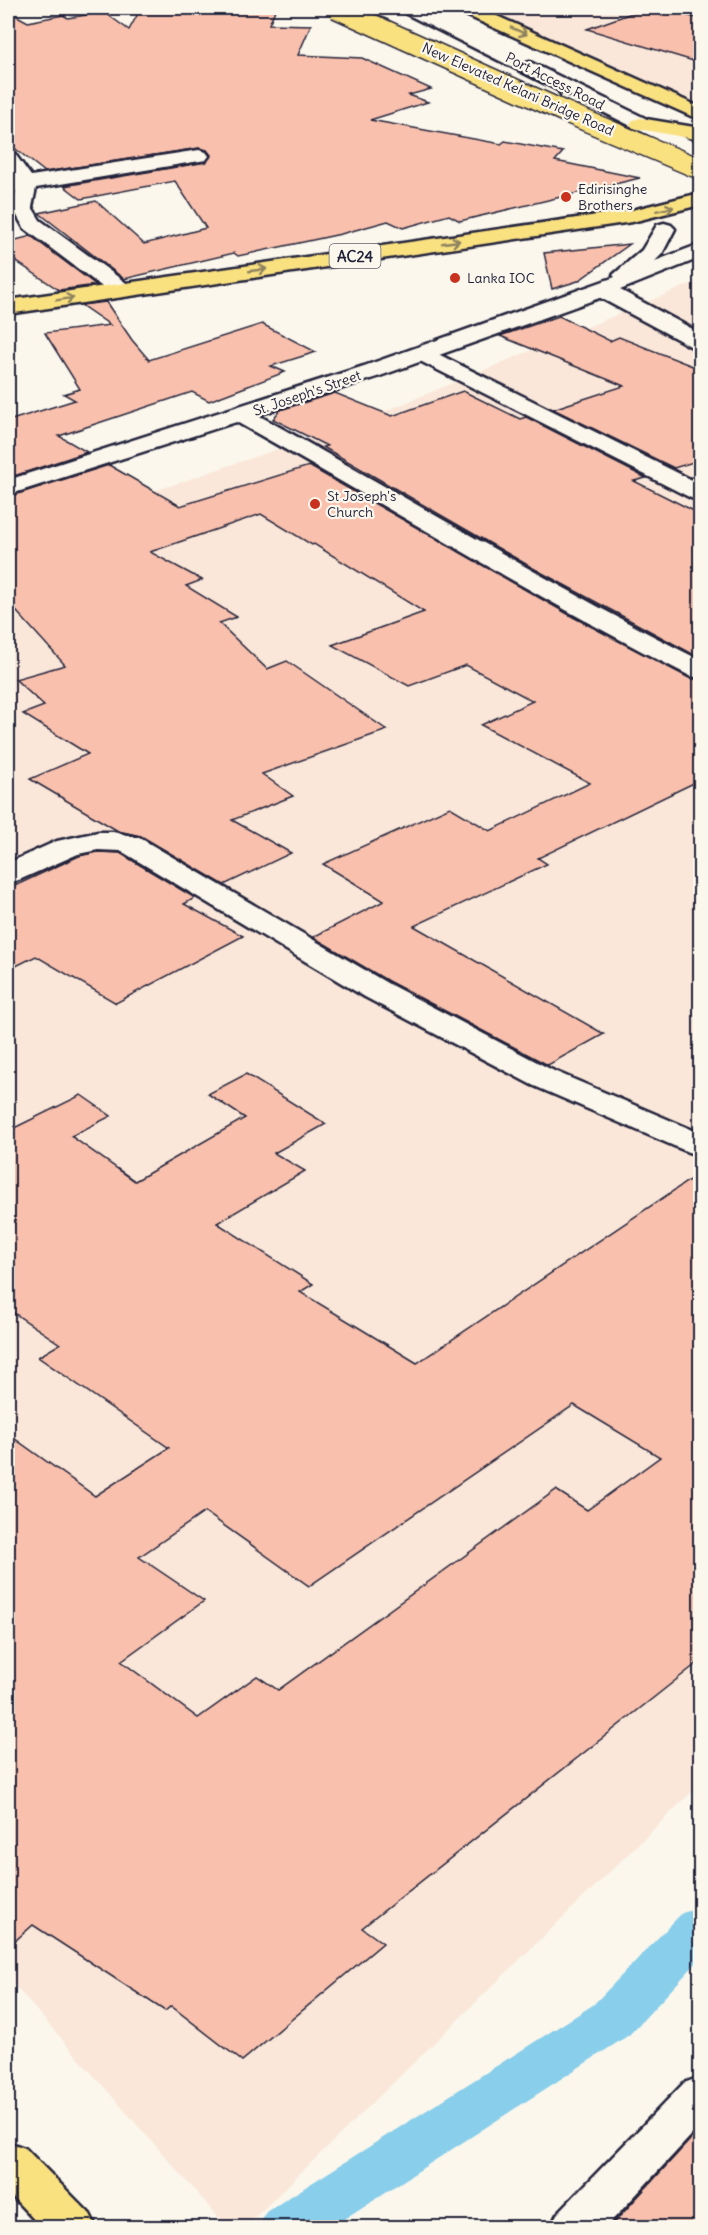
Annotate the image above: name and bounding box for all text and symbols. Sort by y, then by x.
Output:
one-way arrow [509,26,527,38]
street label: New Elevated Kelani Bridge Road [419,38,617,140]
street label: Port Access Road [502,48,608,114]
place label: Edirisinghe Brothers [578,180,647,214]
marker: Edirisinghe Brothers [559,190,573,204]
one-way arrow [654,203,674,214]
one-way arrow [441,236,461,247]
road number: AC24 [330,244,380,268]
one-way arrow [248,264,268,275]
place label: Lanka IOC [467,269,535,287]
marker: Lanka IOC [448,271,462,285]
one-way arrow [55,293,75,304]
street label: St. Joseph's Street [251,366,364,420]
place label: St Joseph's Church [327,487,396,521]
marker: St Joseph's Church [308,497,322,511]

